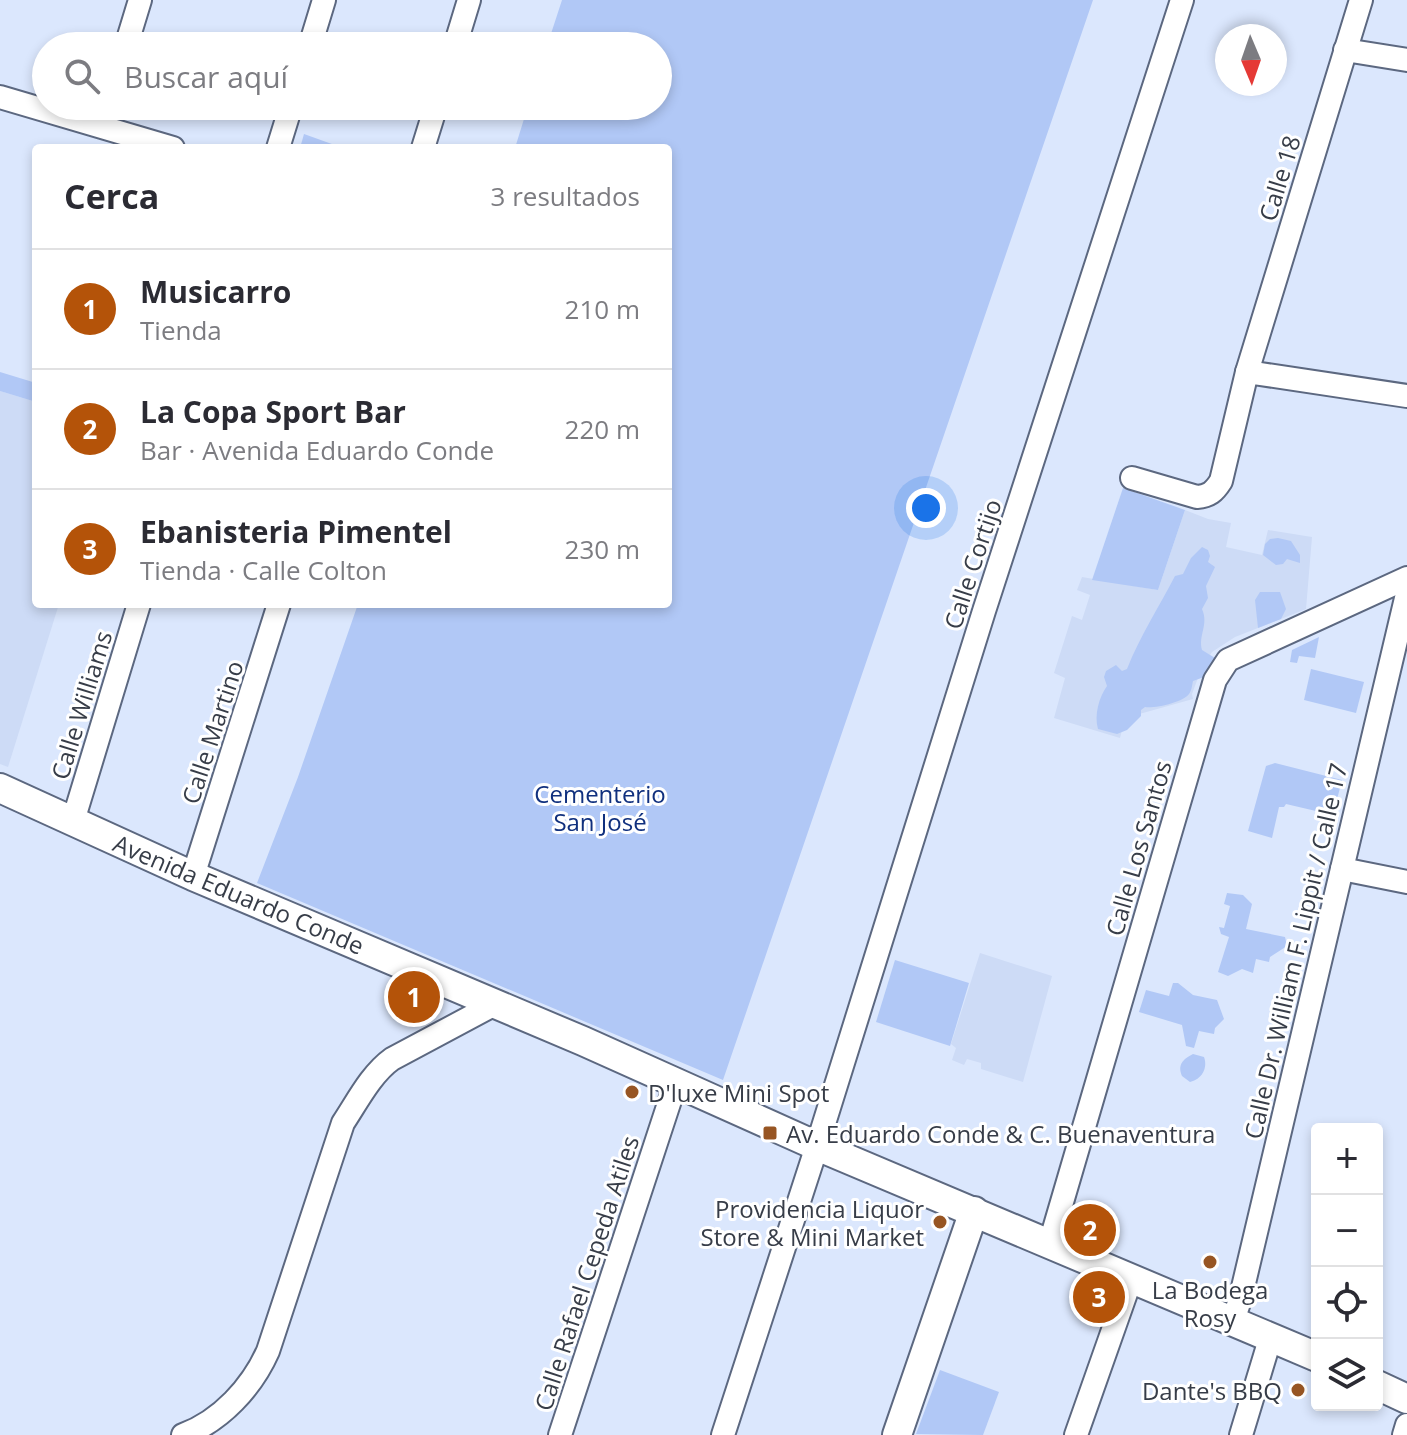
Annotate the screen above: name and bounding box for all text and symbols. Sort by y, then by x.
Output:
north arrow [1215,24,1287,96]
search box [32,32,672,120]
icon: search [60,54,104,98]
text: Buscar aquí [124,56,288,97]
street label: Calle 18 [1250,131,1308,225]
text: Cerca [64,173,159,219]
text: 3 resultados [491,178,640,214]
text: Musicarro [140,271,291,312]
text: 1 [83,291,97,327]
text: 210 m [565,291,640,327]
text: Tienda [140,312,222,348]
text: La Copa Sport Bar [140,391,406,432]
text: 2 [83,411,97,447]
text: 220 m [565,411,640,447]
text: Bar · Avenida Eduardo Conde [140,432,494,468]
your location [906,488,946,528]
street label: Calle Cortijo [935,495,1009,633]
text: Ebanisteria Pimentel [140,511,452,552]
text: 3 [83,531,97,567]
text: 230 m [565,531,640,567]
text: Tienda · Calle Colton [140,552,387,588]
street label: Calle Williams [43,627,119,783]
street label: Calle Martino [173,656,251,808]
street label: Calle Los Santos [1097,757,1179,939]
street label: Calle Dr. William F. Lippit / Calle 17 [1236,760,1354,1142]
park label: Cementerio San José [534,777,666,838]
street label: Avenida Eduardo Conde [109,826,369,962]
pin: 1 [388,967,440,1027]
place label: D'luxe Mini Spot [648,1076,829,1109]
marker: D'luxe Mini Spot [623,1083,641,1101]
place label: Av. Eduardo Conde & C. Buenaventura [786,1117,1215,1150]
map controls [1311,1123,1383,1411]
button: + [1311,1123,1383,1195]
marker: Av. Eduardo Conde & C. Buenaventura [761,1124,779,1142]
street label: Calle Rafael Cepeda Atiles [526,1131,646,1415]
place label: Providencia Liquor Store & Mini Market [701,1192,924,1253]
button: − [1311,1195,1383,1267]
pin: 2 [1064,1200,1116,1260]
marker: Providencia Liquor Store & Mini Market [931,1213,949,1231]
marker: La Bodega Rosy [1201,1253,1219,1271]
pin: 3 [1073,1267,1125,1327]
button: locate [1311,1267,1383,1339]
place label: La Bodega Rosy [1152,1273,1268,1334]
button: layers [1311,1339,1383,1411]
place label: Dante's BBQ [1142,1374,1282,1407]
marker: Dante's BBQ [1289,1381,1307,1399]

